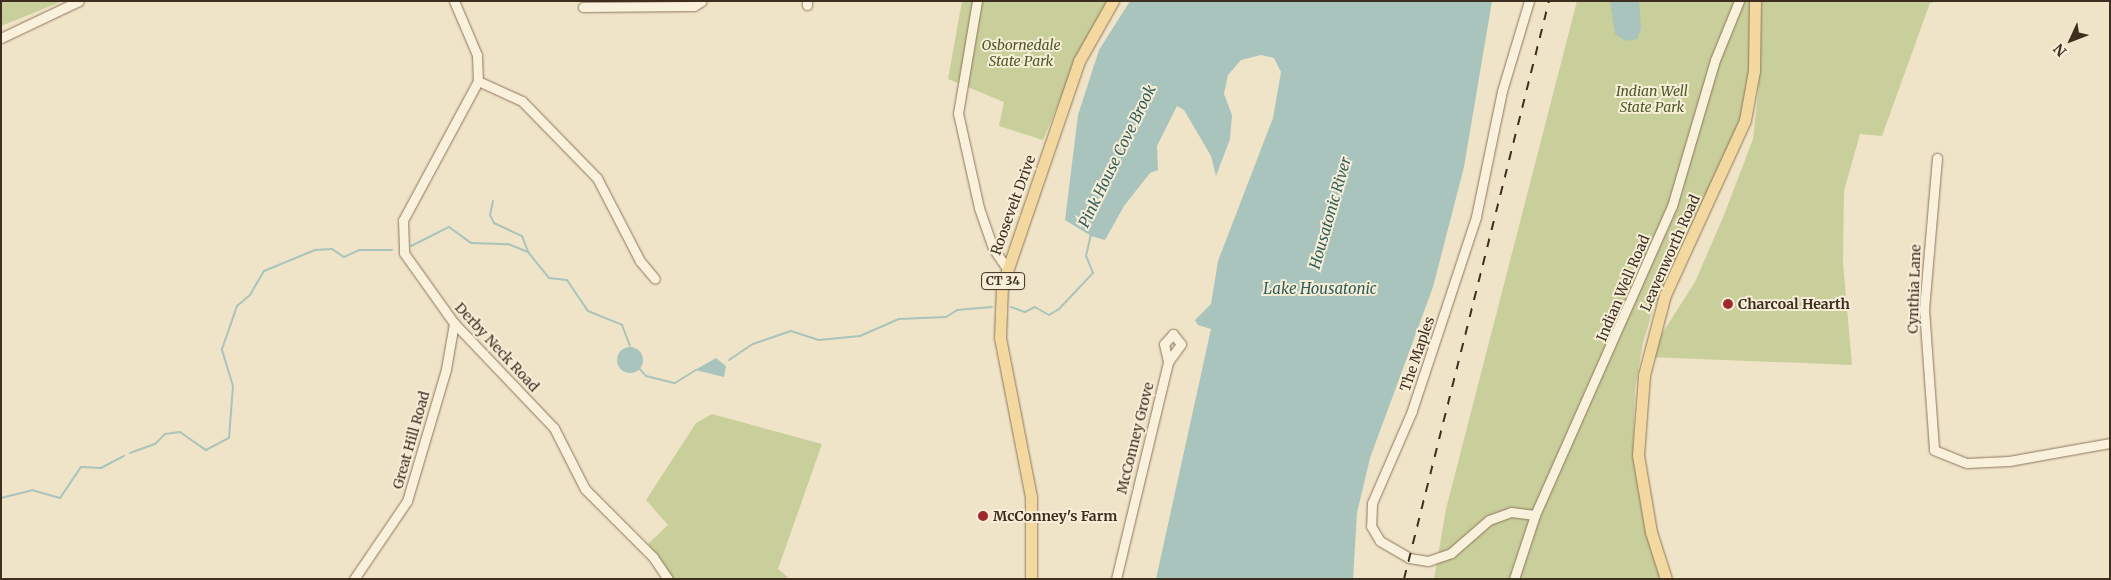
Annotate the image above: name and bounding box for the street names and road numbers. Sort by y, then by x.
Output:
street label: Roosevelt Drive [987,153,1039,257]
street label: Leavenworth Road [1637,192,1703,314]
street label: Indian Well Road [1593,232,1653,344]
street label: Cynthia Lane [1904,244,1924,334]
road number: CT 34 [980,272,1026,290]
street label: Derby Neck Road [452,299,542,395]
street label: The Maples [1396,314,1438,394]
street label: McConney Grove [1113,380,1157,496]
street label: Great Hill Road [389,389,433,491]

